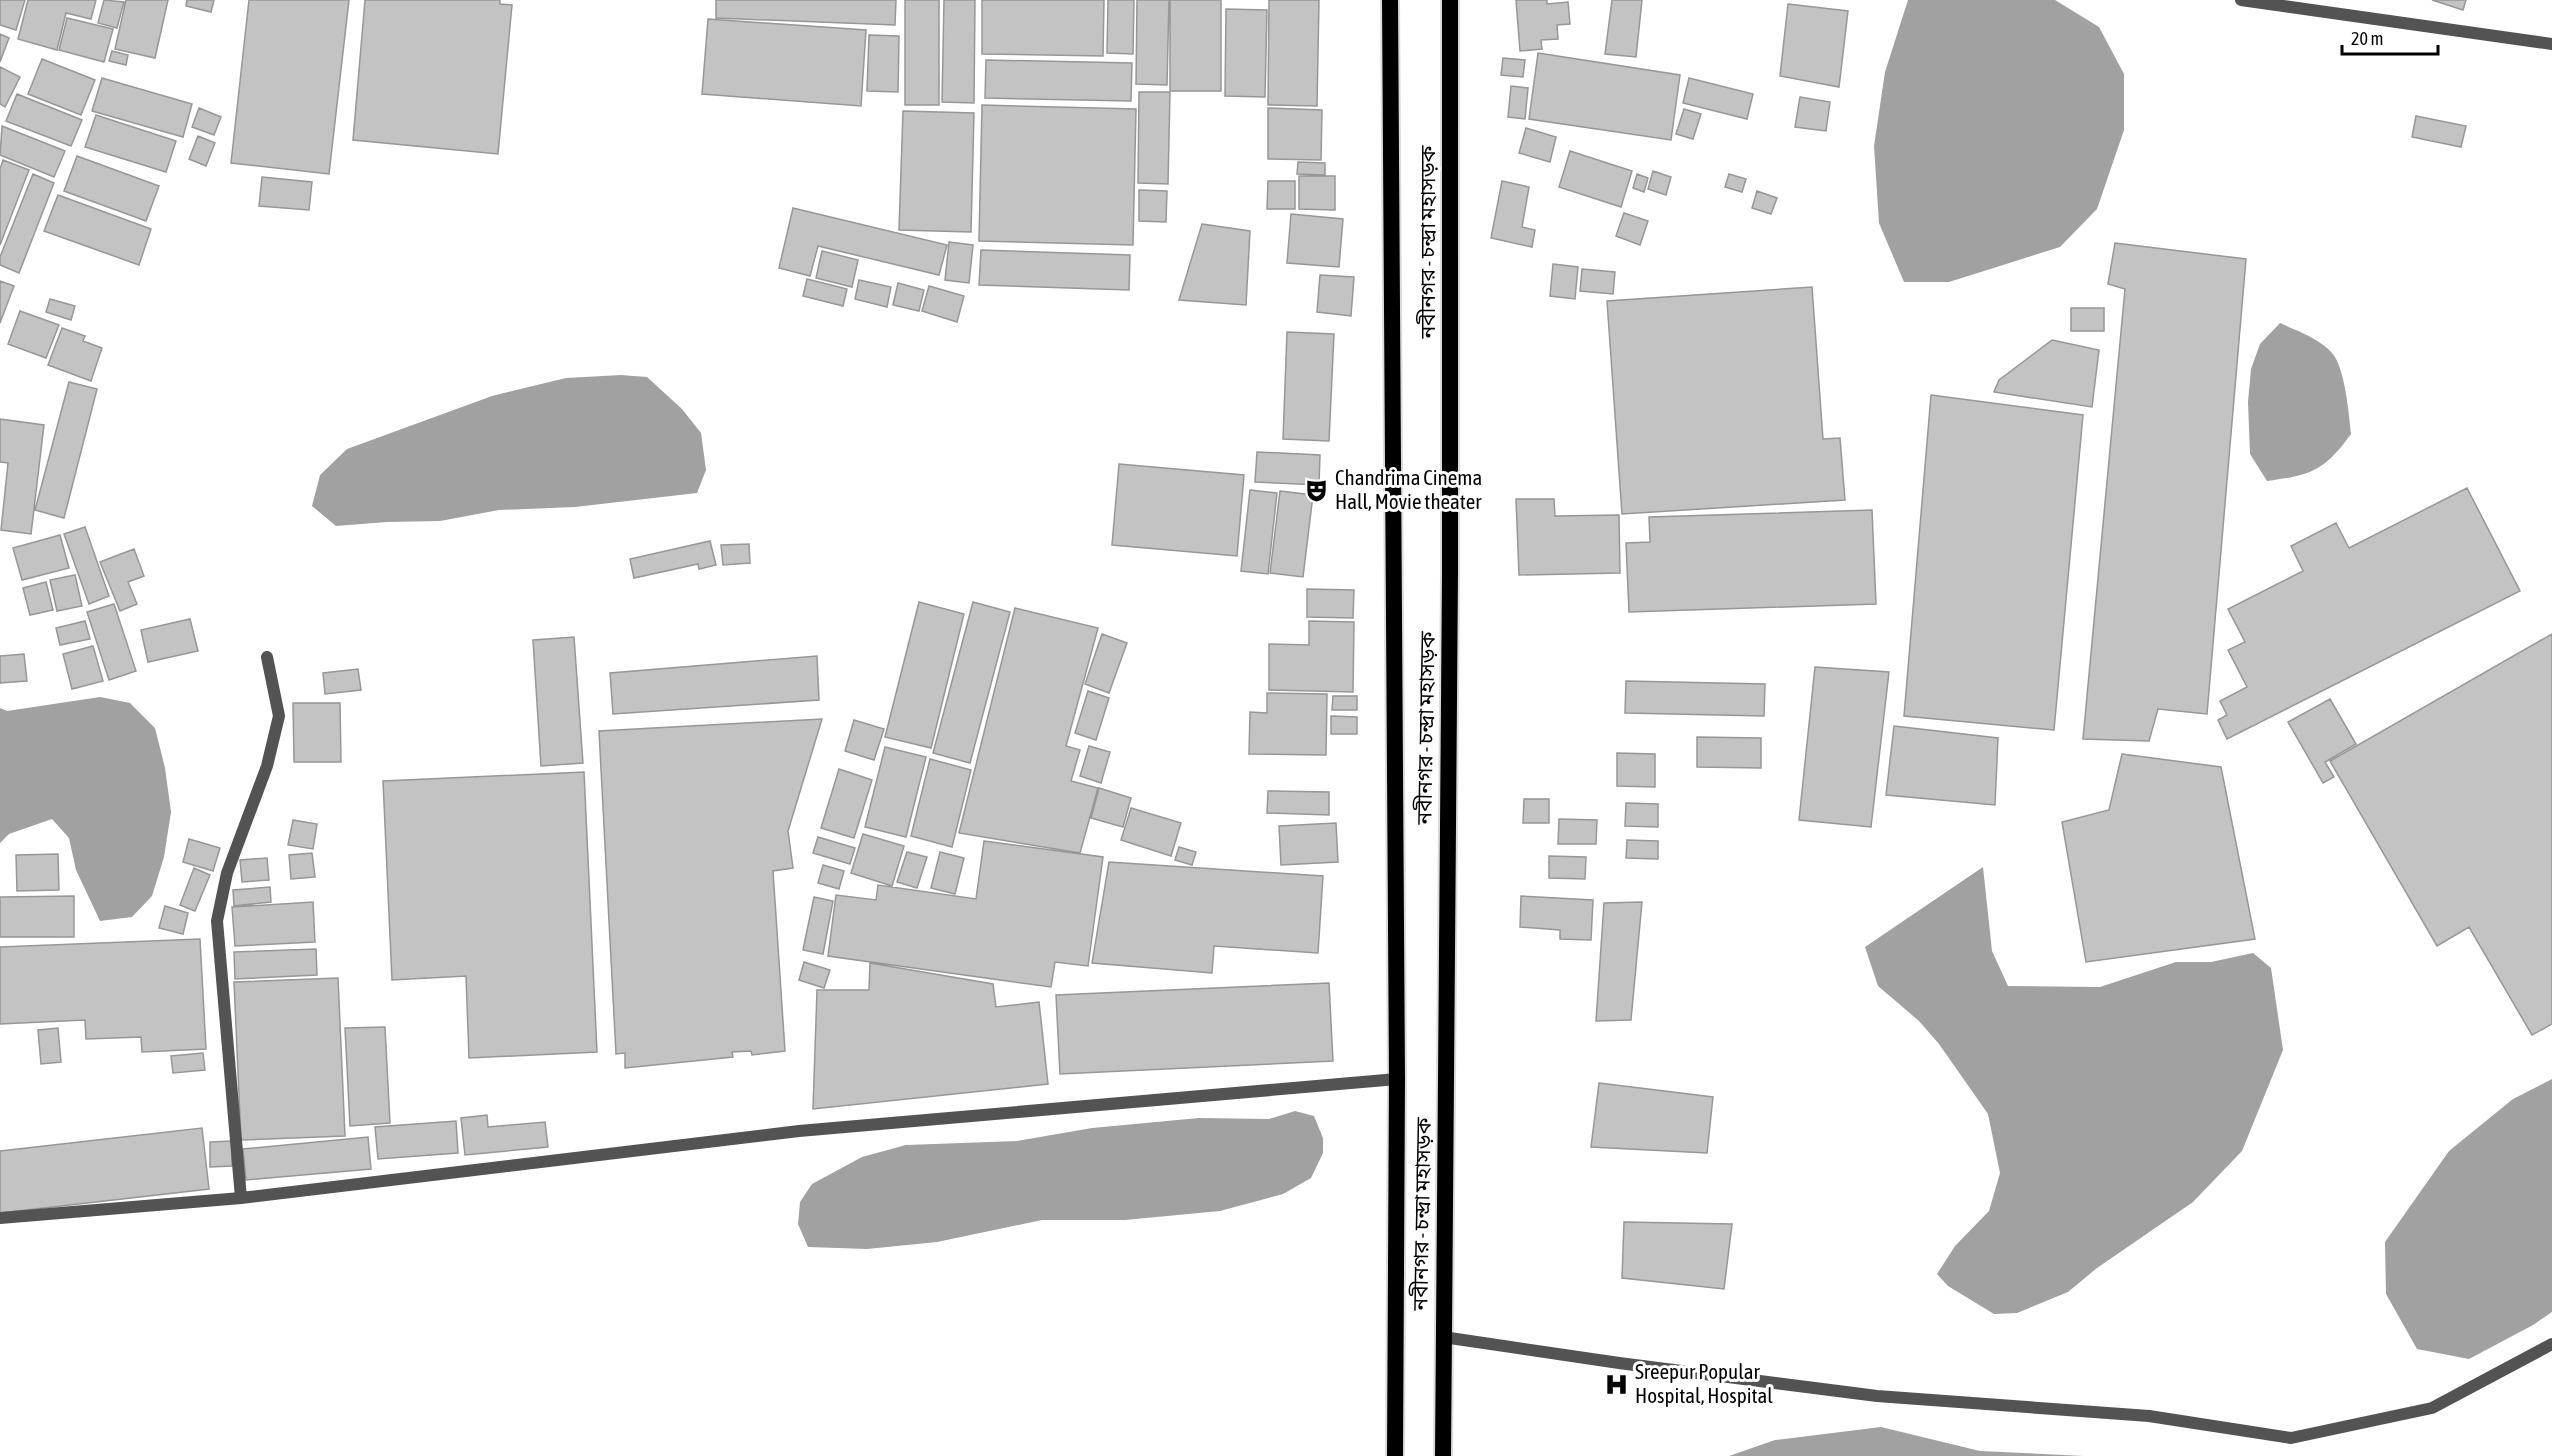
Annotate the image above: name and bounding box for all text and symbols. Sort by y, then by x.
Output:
scale bar [2342,18,2438,56]
text: 20 m [2351,28,2383,49]
street label: নবীনগর - চন্দ্রা মহাসড়ক [1415,144,1439,340]
place label: Chandrima Cinema Hall, Movie theater [1335,465,1482,513]
theatre icon: Chandrima Cinema Hall, Movie theater [1304,477,1330,503]
street label: নবীনগর - চন্দ্রা মহাসড়ক [1411,630,1439,826]
street label: নবীনগর - চন্দ্রা মহাসড়ক [1407,1116,1435,1312]
place label: Sreepur Popular Hospital, Hospital [1635,1359,1773,1407]
hospital icon: Sreepur Popular Hospital, Hospital [1604,1371,1630,1397]

